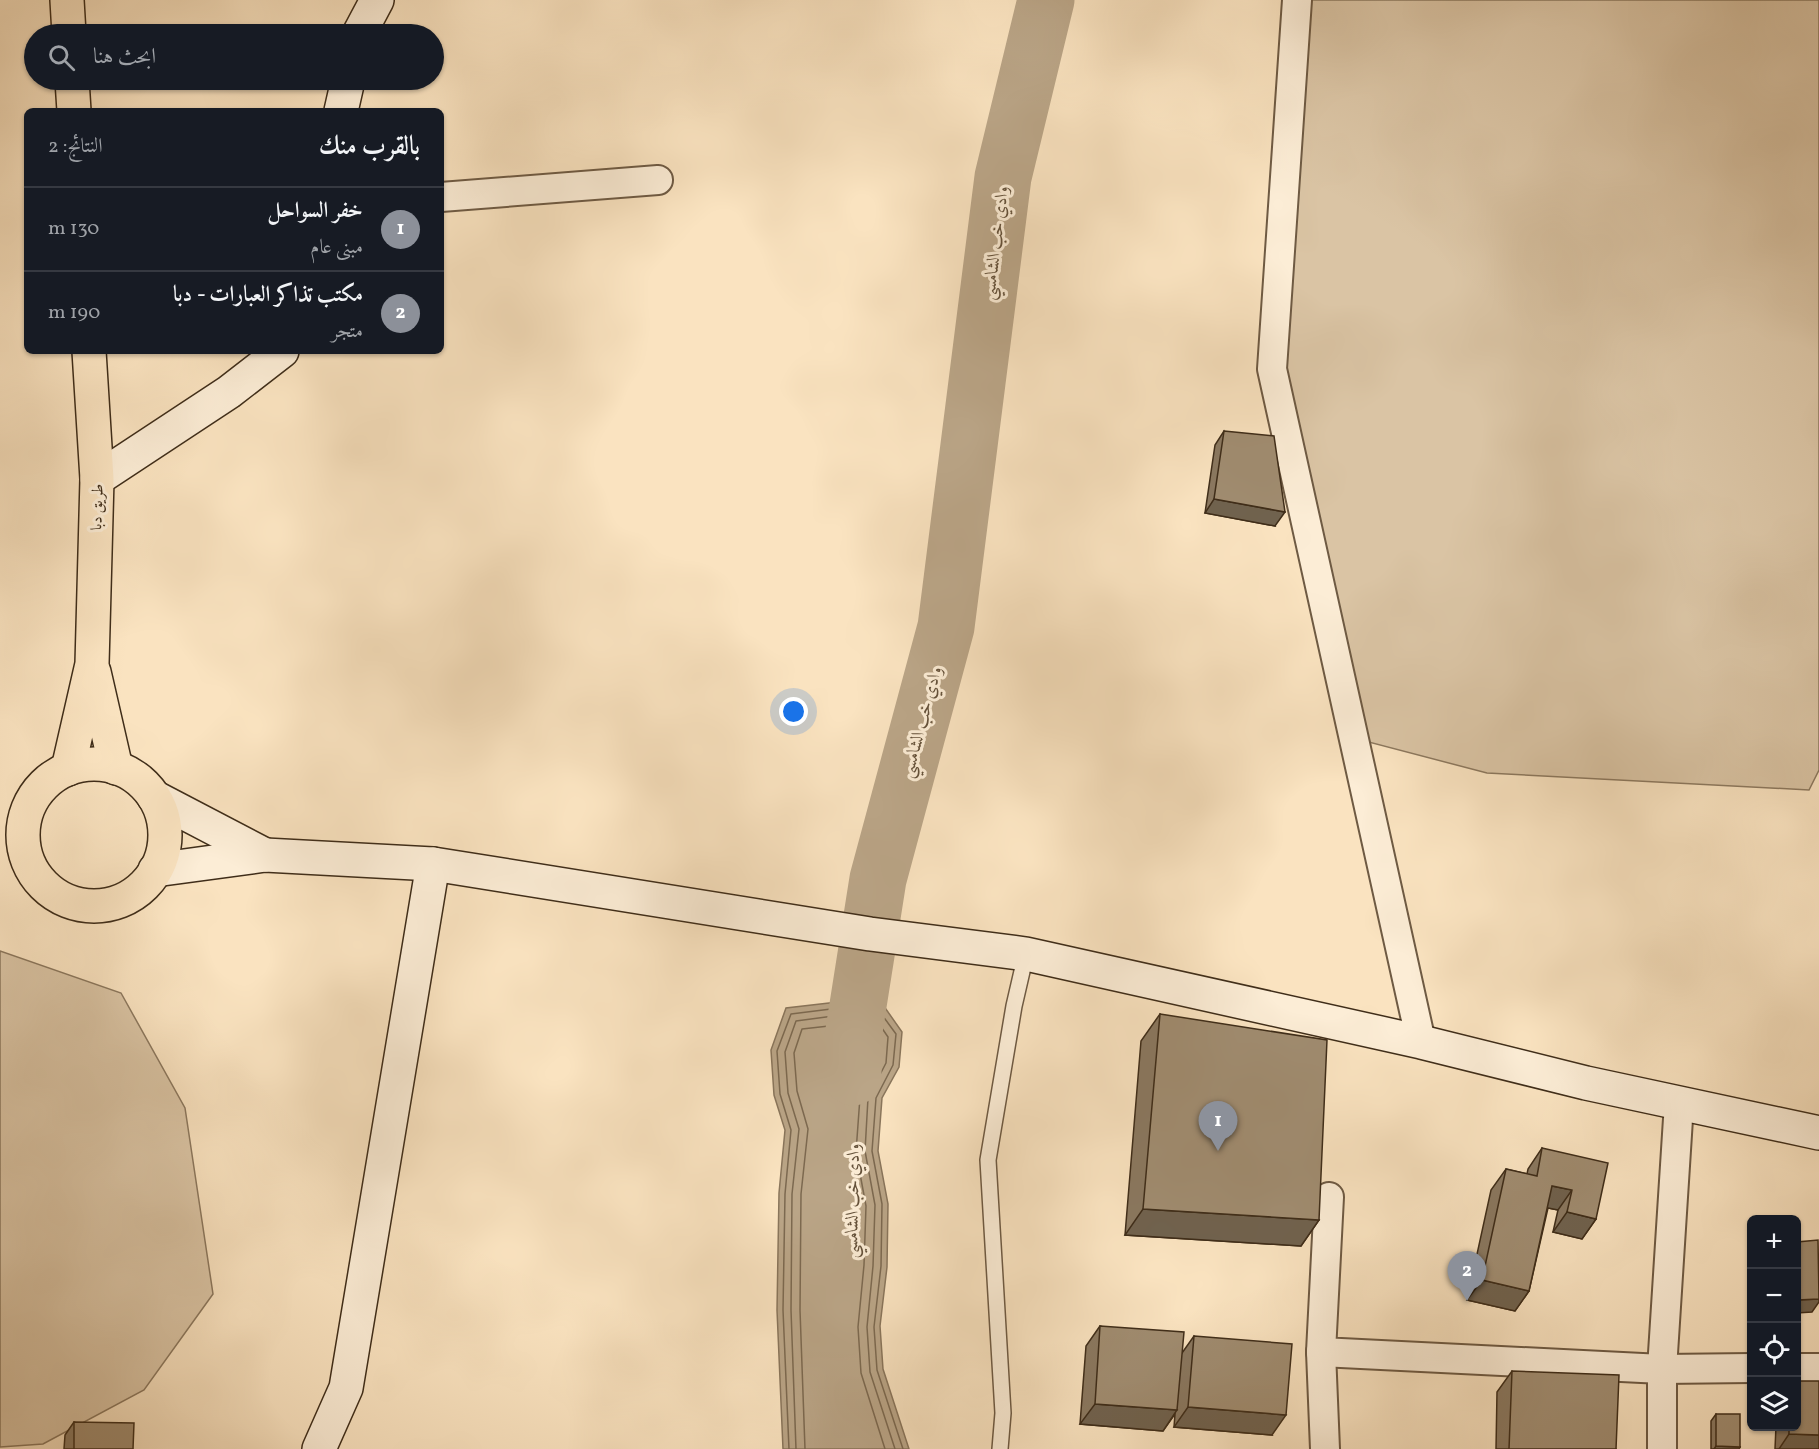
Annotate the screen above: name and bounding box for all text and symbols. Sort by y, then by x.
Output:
search box [24,24,444,90]
icon: search [45,41,78,74]
text: ابحث هنا [93,42,156,73]
text: بالقرب منك [319,129,420,165]
text: النتائج: 2 [48,133,103,161]
water label: وادي خب الشامسي [977,184,1019,302]
text: خفر السواحل [267,196,363,227]
text: 130 m [48,215,99,243]
text: 1 [396,215,405,243]
text: مبنى عام [310,234,363,262]
text: مكتب تذاكر العبارات - دبا [173,280,363,311]
text: 190 m [48,299,100,327]
text: 2 [395,299,406,327]
text: متجر [331,318,363,346]
street label: طريق دبا [86,484,110,531]
water label: وادي خب الشامسي [895,663,952,782]
your location [779,697,808,726]
pin: 1 [1198,1102,1238,1151]
water label: وادي خب الشامسي [840,1143,870,1259]
map controls [1747,1215,1801,1431]
button: + [1747,1215,1801,1269]
pin: 2 [1448,1252,1486,1301]
button: − [1747,1269,1801,1323]
button: locate [1747,1323,1801,1377]
button: layers [1747,1377,1801,1431]

